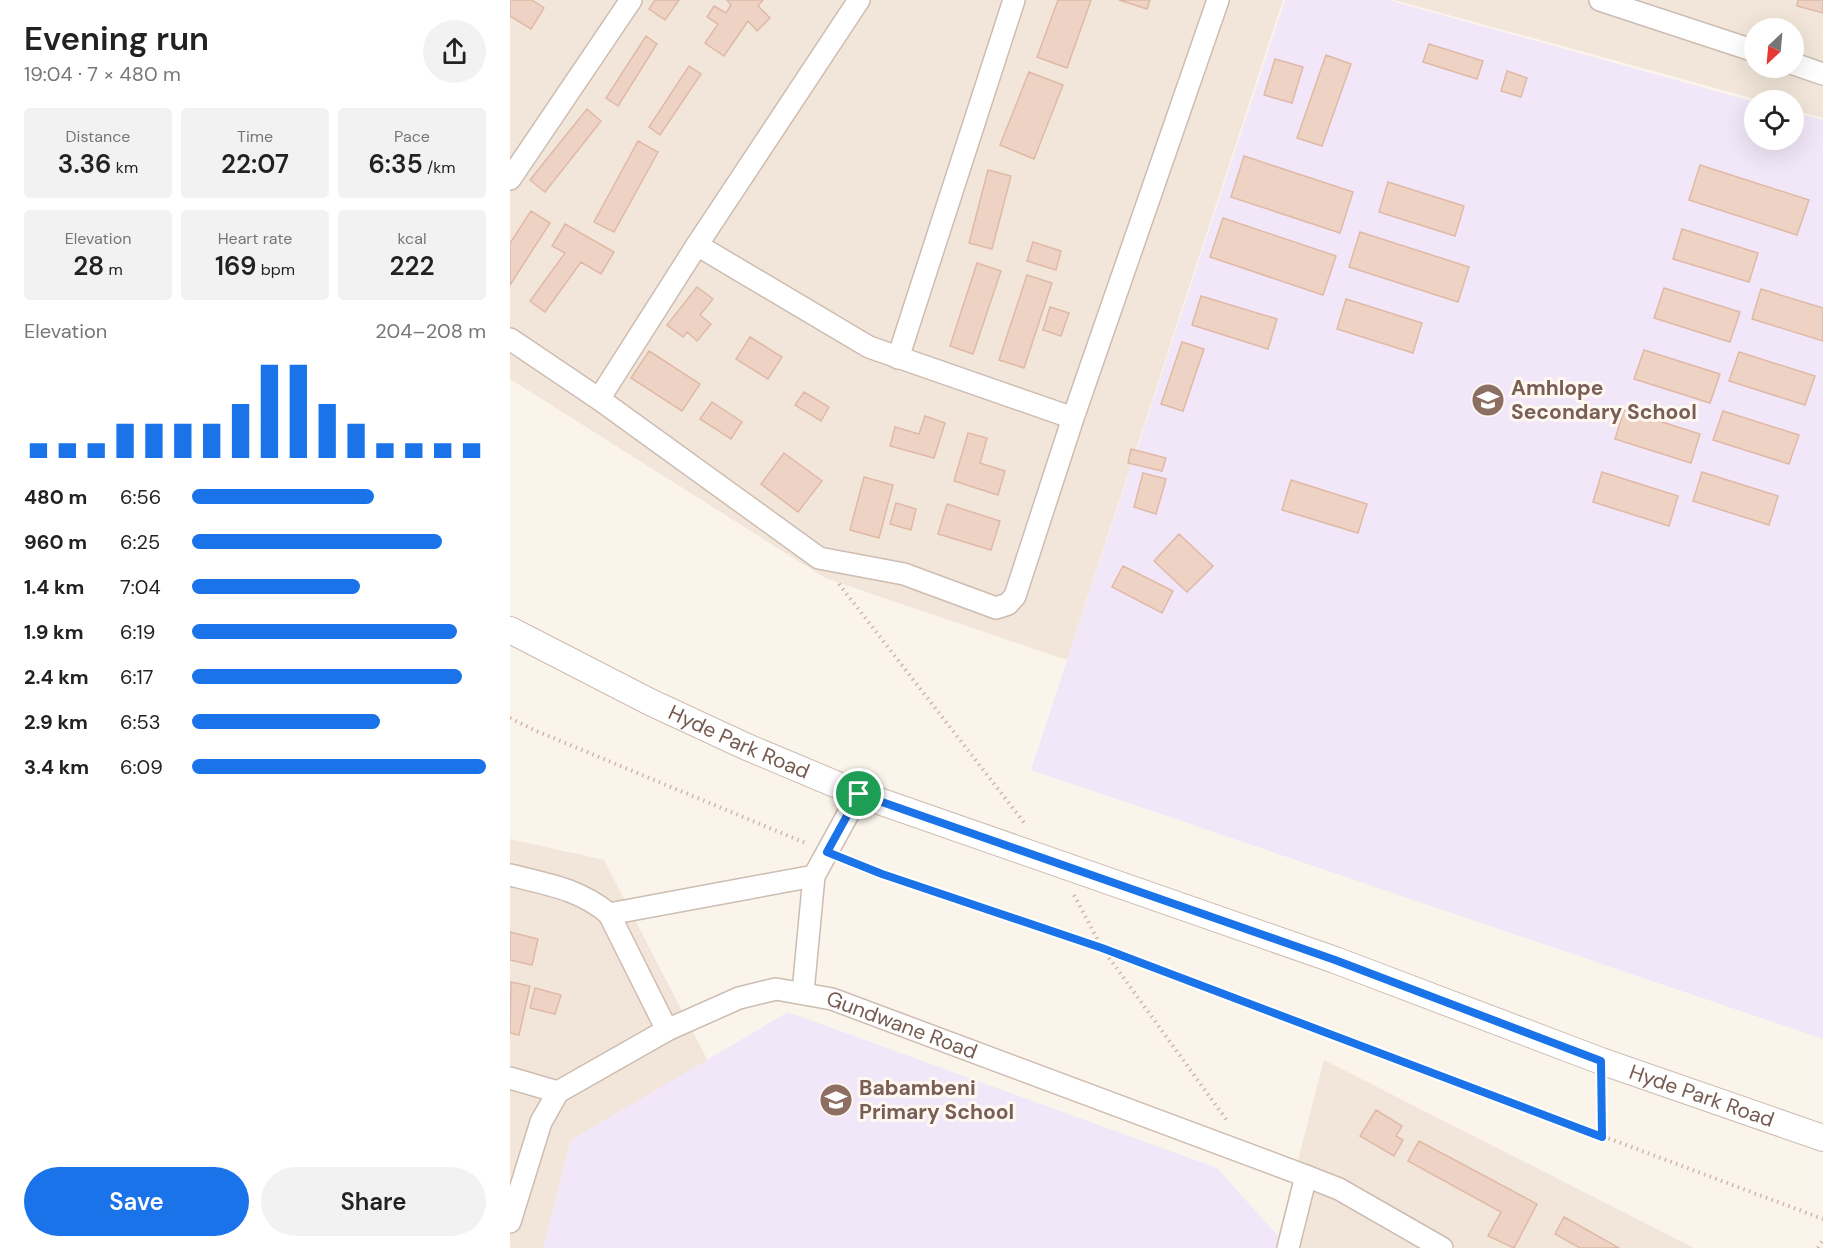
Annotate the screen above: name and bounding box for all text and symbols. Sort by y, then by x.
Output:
text: Evening run [24,17,209,60]
north arrow [1744,18,1804,78]
map controls [1744,18,1804,150]
button: share [423,20,486,83]
text: 19:04 · 7 × 480 m [24,61,181,87]
button: locate [1744,90,1804,150]
text: Distance [66,126,130,147]
text: Time [237,126,273,147]
text: Pace [394,126,430,147]
text: 3.36 [58,147,112,181]
text: 22:07 [221,147,289,181]
text: 6:35 [368,147,423,181]
text: km [112,157,138,178]
text: /km [423,157,456,178]
text: Elevation [65,228,131,249]
text: Heart rate [218,228,292,249]
text: kcal [398,228,426,249]
text: 28 [73,249,104,283]
text: 169 [215,249,256,283]
text: 222 [389,249,435,283]
text: m [104,259,123,280]
text: bpm [256,259,295,280]
text: Elevation [24,318,107,344]
text: 204–208 m [375,318,486,344]
place label: Amhlope Secondary School [1511,374,1697,426]
school or university icon: Amhlope Secondary School [1470,382,1506,418]
text: 480 m [24,484,87,510]
text: 6:56 [120,484,161,510]
text: 960 m [24,529,87,555]
text: 6:25 [120,529,160,555]
text: 1.4 km [24,574,84,600]
text: 7:04 [120,574,161,600]
text: 1.9 km [24,619,84,645]
text: 6:19 [120,619,155,645]
text: 2.4 km [24,664,89,690]
text: 6:17 [120,664,154,690]
street label: Hyde Park Road [664,698,814,786]
text: 2.9 km [24,709,88,735]
text: 6:53 [120,709,161,735]
text: 3.4 km [24,754,89,780]
text: 6:09 [120,754,163,780]
pin [833,768,884,819]
icon: arrive [842,777,875,810]
street label: Gundwane Road [823,984,981,1066]
street label: Hyde Park Road [1625,1058,1778,1134]
place label: Babambeni Primary School [859,1074,1014,1126]
school or university icon: Babambeni Primary School [818,1082,854,1118]
button: Save [24,1167,249,1236]
button: Share [261,1167,486,1236]

